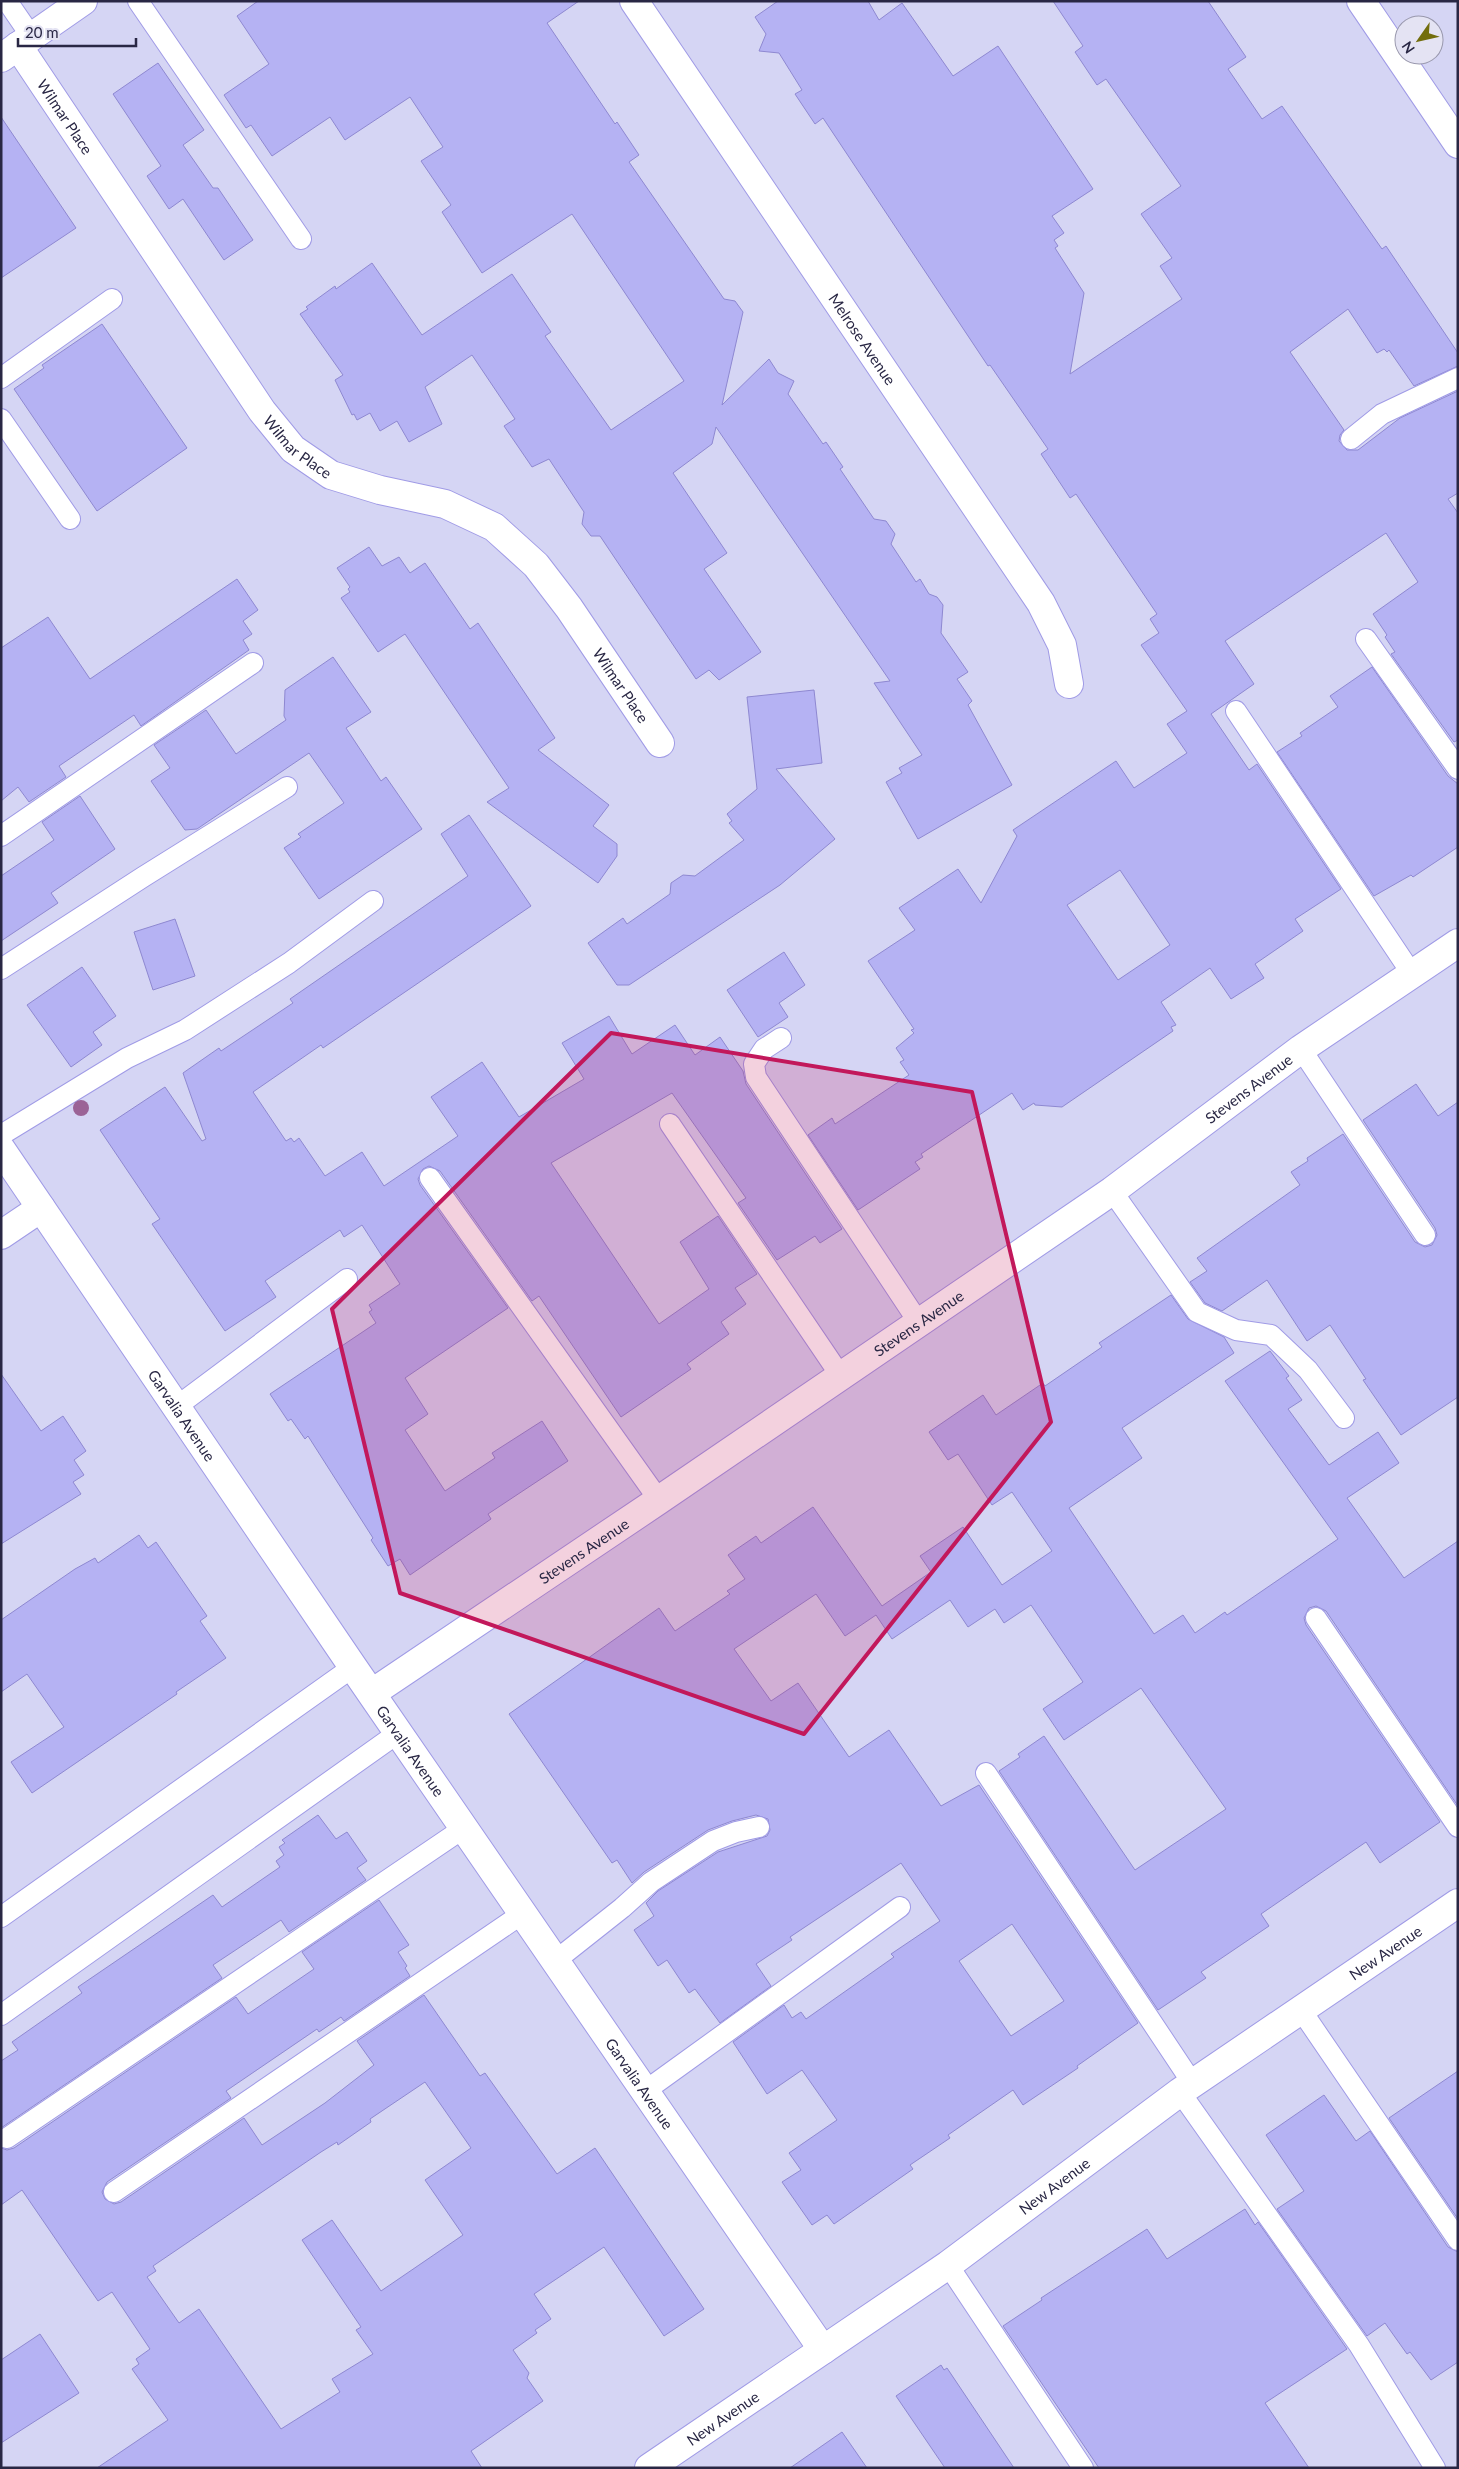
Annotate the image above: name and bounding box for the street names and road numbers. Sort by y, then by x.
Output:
street label: Wilmar Place [34,76,97,158]
street label: Melrose Avenue [825,290,900,388]
street label: Wilmar Place [260,411,335,482]
street label: Wilmar Place [589,644,653,726]
street label: Stevens Avenue [1201,1050,1296,1127]
street label: Stevens Avenue [870,1286,967,1360]
street label: Garvalia Avenue [145,1366,219,1465]
street label: Stevens Avenue [535,1514,632,1587]
street label: Garvalia Avenue [373,1702,448,1800]
street label: New Avenue [1346,1921,1425,1983]
street label: Garvalia Avenue [602,2035,677,2133]
street label: New Avenue [1015,2153,1093,2218]
street label: New Avenue [683,2387,762,2449]

